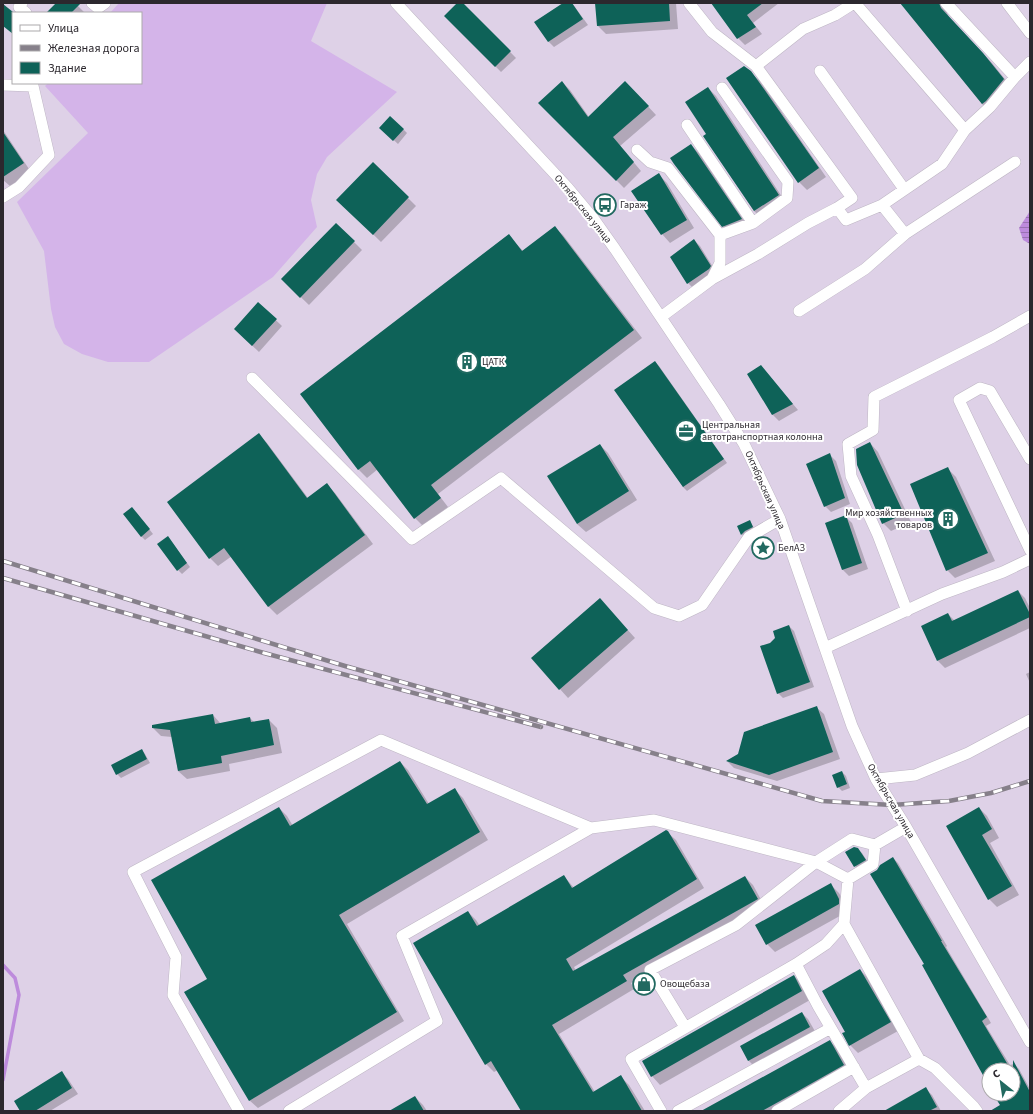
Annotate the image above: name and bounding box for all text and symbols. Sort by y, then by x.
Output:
legend [12,12,142,84]
text: Улица [48,20,79,37]
text: Железная дорога [48,40,140,57]
text: Здание [48,60,87,77]
street label: Октябрьская улица [551,172,615,246]
bus stop icon: Гараж [592,192,618,218]
place label: Гараж [620,198,647,212]
building icon: ЦАТК [454,349,480,375]
place label: ЦАТК [482,355,505,369]
office icon: Центральная автотранспортная колонна [673,418,699,444]
place label: Центральная автотранспортная колонна [702,418,823,444]
street label: Октябрьская улица [741,449,789,531]
place label: Мир хозяйственных товаров [845,506,933,532]
building icon: Мир хозяйственных товаров [935,506,961,532]
place icon: БелАЗ [750,535,776,561]
place label: БелАЗ [778,541,806,555]
street label: Октябрьская улица [864,761,918,841]
shop icon: Овощебаза [631,971,657,997]
place label: Овощебаза [660,977,710,991]
north arrow [981,1062,1021,1102]
text: С [990,1065,1003,1082]

